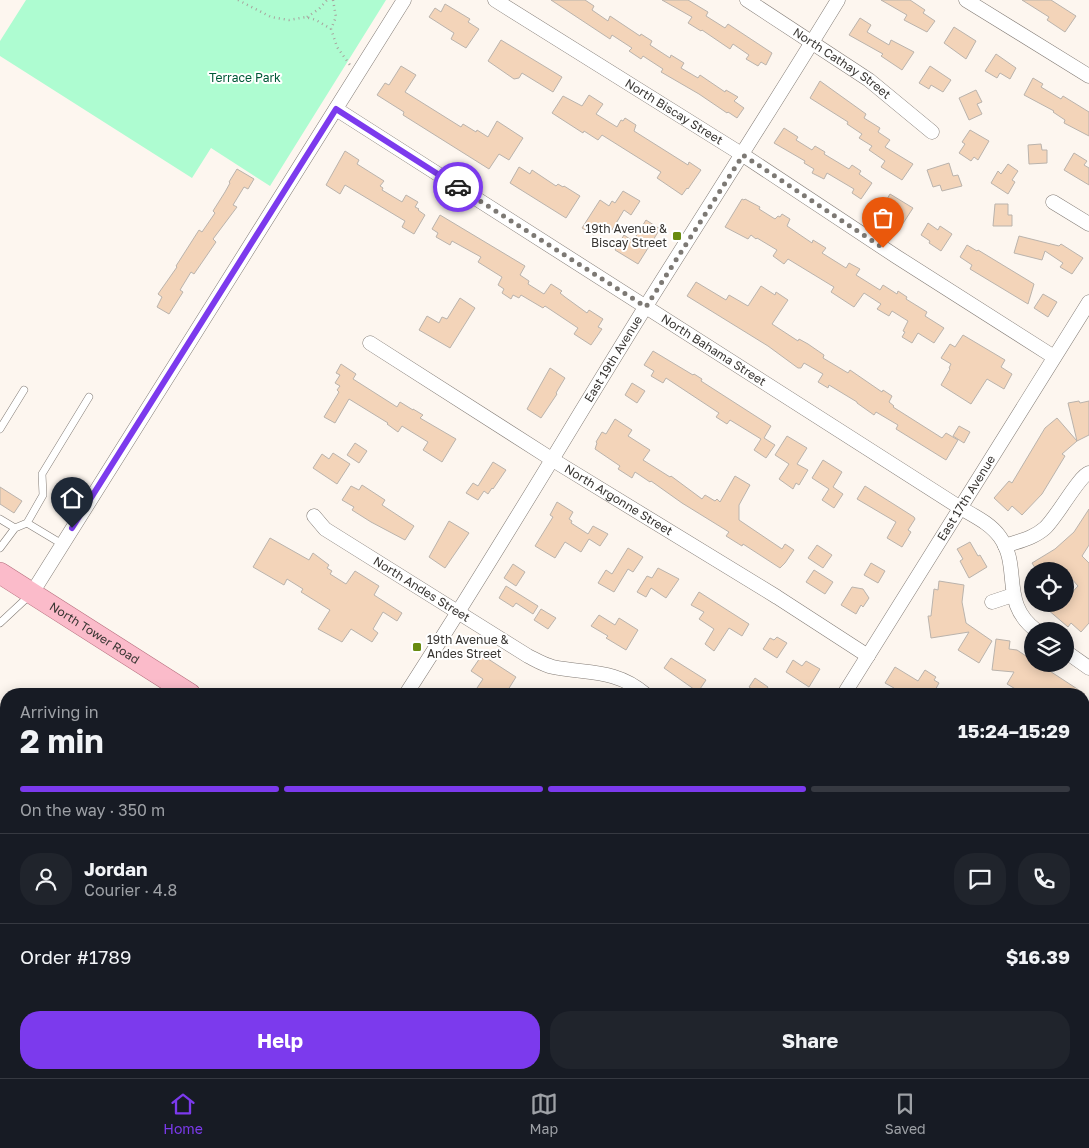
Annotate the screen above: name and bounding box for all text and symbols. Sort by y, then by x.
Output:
street label: North Cathay Street [790,24,894,102]
park label: Terrace Park [209,70,281,85]
street label: North Biscay Street [623,75,726,148]
courier [433,162,483,212]
icon: car [444,173,472,201]
pin [862,197,904,248]
icon: bag [869,204,897,232]
place label: 19th Avenue & Biscay Street [585,221,667,250]
marker: 19th Avenue & Biscay Street [671,230,683,242]
street label: North Bahama Street [659,311,769,389]
street label: East 19th Avenue [581,313,645,405]
street label: East 17th Avenue [934,452,998,543]
street label: North Argonne Street [562,461,676,538]
pin [51,477,93,528]
icon: home [58,484,86,512]
street label: North Andes Street [371,553,473,625]
map controls [1024,562,1074,672]
button: locate [1024,562,1074,612]
street label: North Tower Road [47,599,142,667]
button: layers [1024,622,1074,672]
place label: 19th Avenue & Andes Street [427,632,509,661]
marker: 19th Avenue & Andes Street [411,641,423,653]
text: Arriving in [20,702,99,722]
text: 15:24–15:29 [958,719,1070,742]
text: 2 min [20,722,104,760]
text: On the way · 350 m [20,800,165,820]
button: person [20,853,72,905]
button: chat [954,853,1006,905]
button: phone [1018,853,1070,905]
text: Jordan [84,857,148,880]
text: Courier · 4.8 [84,880,177,900]
text: Order #1789 [20,945,131,968]
text: $16.39 [1006,945,1070,968]
button: Help [20,1011,540,1069]
button: Share [550,1011,1070,1069]
tab: Home [163,1090,203,1137]
tab: Map [530,1090,558,1137]
tab: Saved [885,1090,926,1137]

